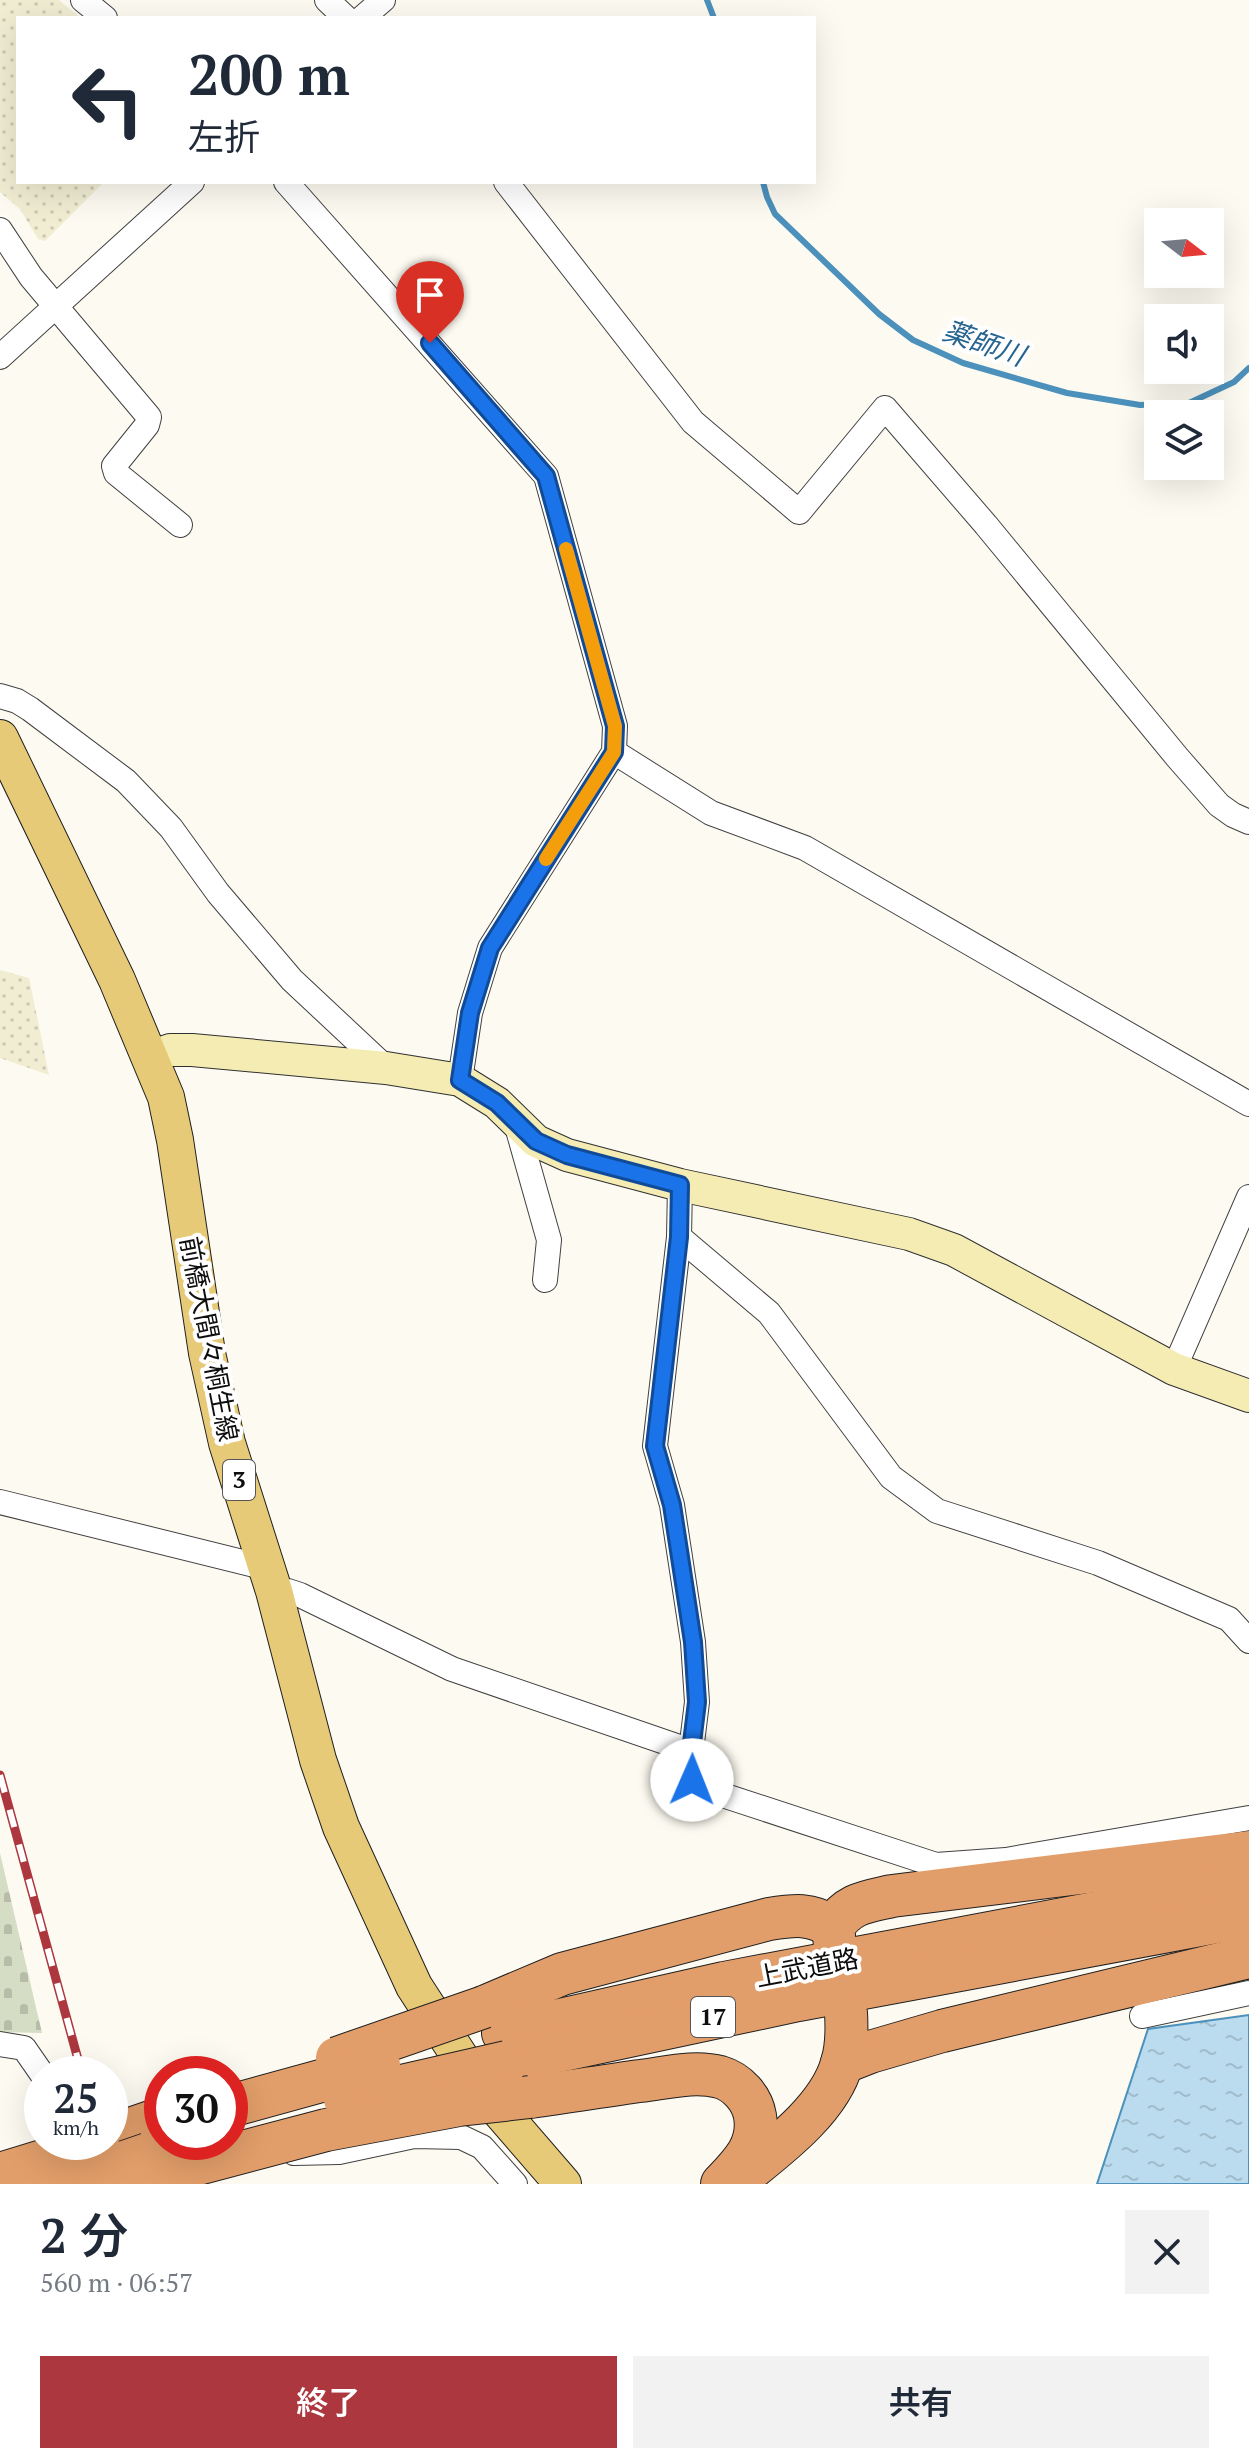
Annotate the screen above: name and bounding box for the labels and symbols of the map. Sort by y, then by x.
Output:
north arrow [1144,208,1224,288]
pin [396,261,464,343]
water label: 薬師川 [938,311,1033,375]
street label: 前橋大間々桐生線 [173,1233,247,1444]
road number: 3 [223,1460,255,1500]
position arrow [650,1738,734,1822]
street label: 上武道路 [753,1940,861,1994]
road number: 17 [691,1997,735,2037]
speed limit sign: 30 [144,2056,248,2160]

